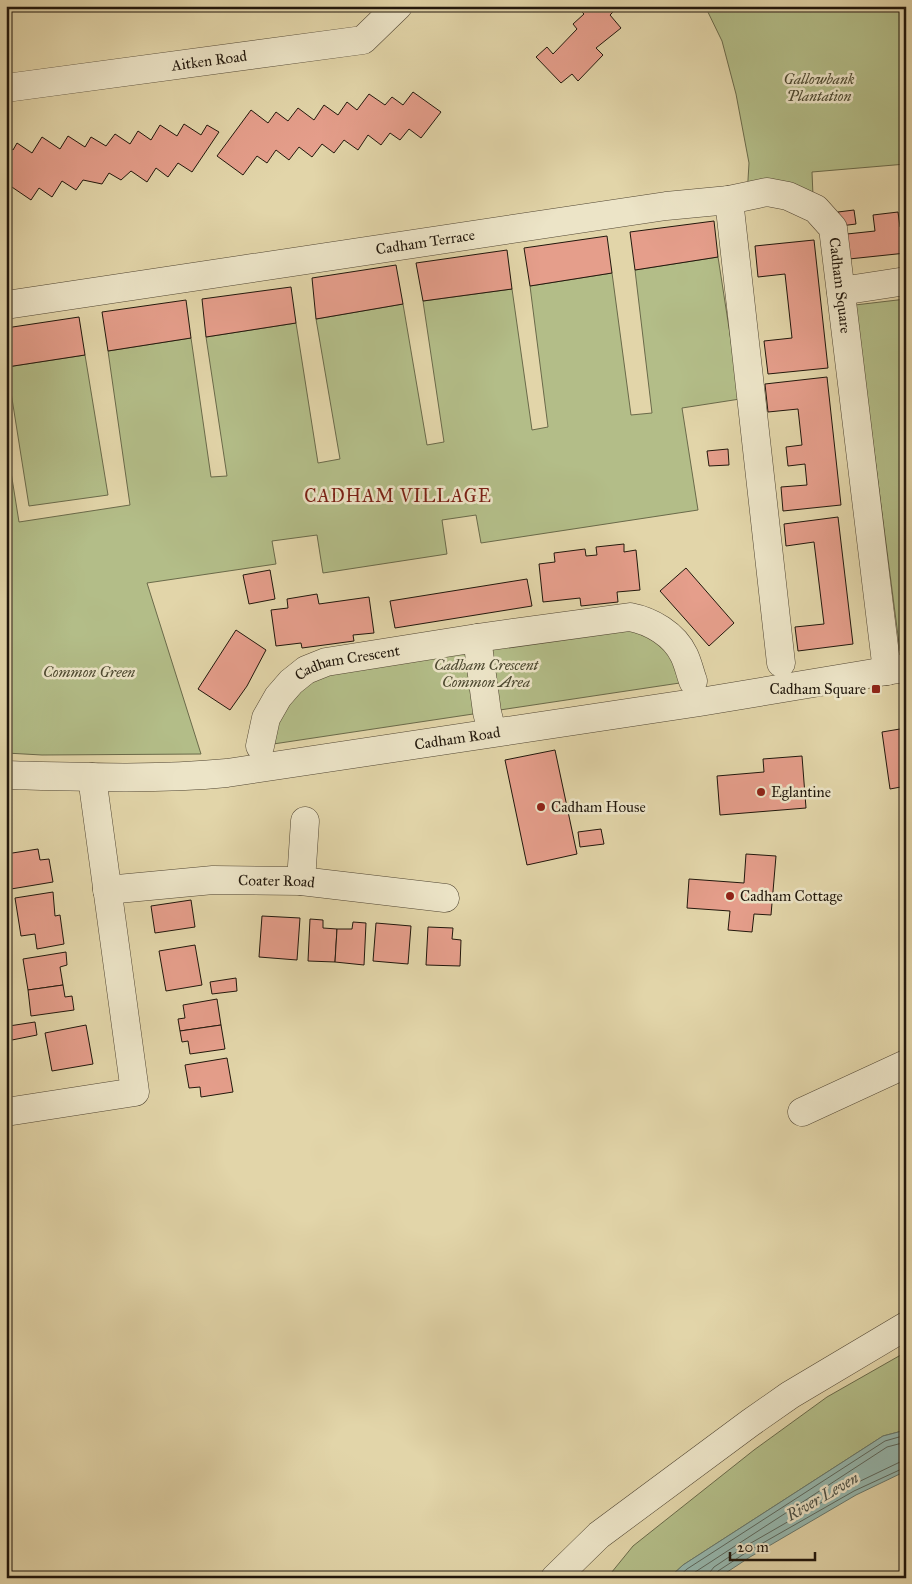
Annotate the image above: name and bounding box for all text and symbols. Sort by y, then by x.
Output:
street label: Aitken Road [169,47,248,75]
park label: Gallowbank Plantation [783,70,855,105]
street label: Cadham Terrace [374,226,476,258]
street label: Cadham Square [825,236,855,334]
district label: CADHAM VILLAGE [304,485,492,507]
street label: Cadham Crescent [291,641,402,684]
park label: Cadham Crescent Common Area [434,656,539,691]
park label: Common Green [43,663,135,681]
place label: Cadham Square [770,680,866,699]
marker: Cadham Square [870,683,882,695]
street label: Cadham Road [413,723,502,754]
place label: Eglantine [771,783,831,801]
marker: Eglantine [755,786,767,798]
place label: Cadham House [551,798,646,816]
marker: Cadham House [535,801,547,813]
street label: Coater Road [238,871,316,892]
place label: Cadham Cottage [740,887,843,905]
marker: Cadham Cottage [724,890,736,902]
water label: River Leven [782,1468,862,1525]
scale bar [730,1529,814,1561]
text: 20 m [737,1538,769,1556]

